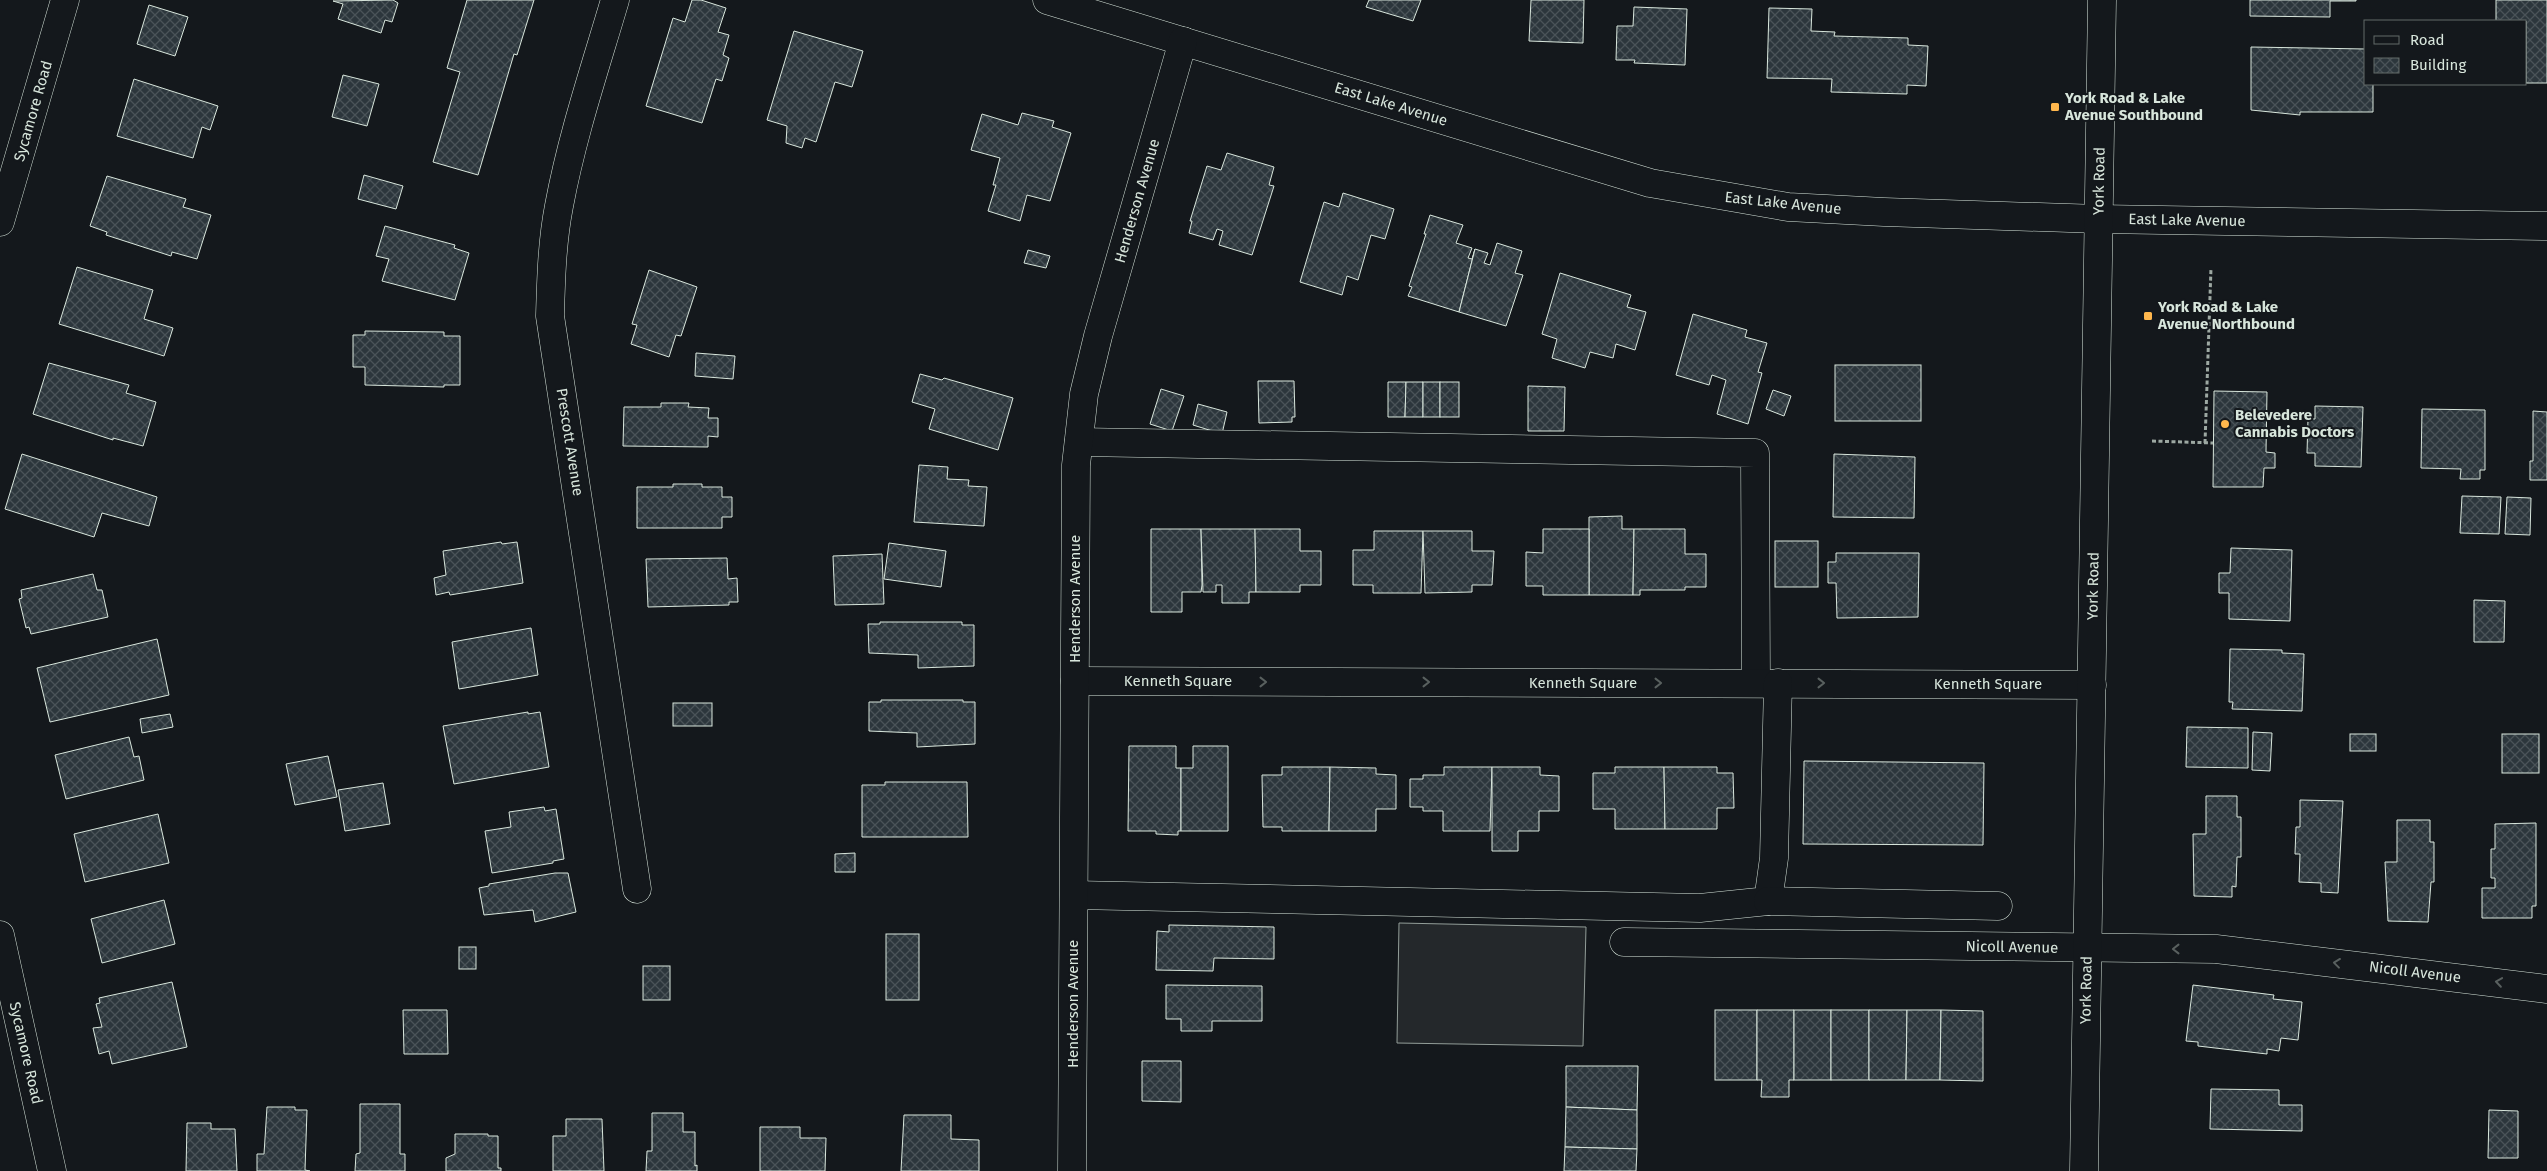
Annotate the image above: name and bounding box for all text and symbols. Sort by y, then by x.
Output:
legend [2364,20,2527,85]
text: Road [2410,31,2445,49]
text: Building [2410,56,2466,74]
street label: Sycamore Road [10,58,56,164]
street label: East Lake Avenue [1332,78,1450,130]
place label: York Road & Lake Avenue Southbound [2064,89,2203,124]
marker: York Road & Lake Avenue Southbound [2049,101,2061,113]
street label: Henderson Avenue [1111,137,1163,265]
street label: York Road [2089,147,2109,215]
street label: East Lake Avenue [1724,188,1842,218]
street label: East Lake Avenue [2128,210,2246,230]
place label: York Road & Lake Avenue Northbound [2157,298,2295,333]
marker: York Road & Lake Avenue Northbound [2142,310,2154,322]
street label: Prescott Avenue [553,387,587,497]
place label: Belevedere Cannabis Doctors [2235,406,2354,441]
marker: Belevedere Cannabis Doctors [2219,418,2231,430]
street label: Henderson Avenue [1066,535,1084,663]
street label: York Road [2083,552,2103,620]
street label: Kenneth Square [1124,672,1232,690]
street label: Kenneth Square [1529,674,1637,692]
street label: Kenneth Square [1934,675,2042,693]
one-way arrow [1260,677,1268,687]
one-way arrow [1422,677,1430,687]
one-way arrow [1655,678,1663,688]
one-way arrow [1818,678,1825,688]
street label: Nicoll Avenue [1966,937,2058,957]
street label: Henderson Avenue [1064,940,1082,1068]
one-way arrow [2171,944,2179,954]
street label: York Road [2076,956,2096,1024]
street label: Nicoll Avenue [2368,957,2462,987]
one-way arrow [2333,958,2341,969]
one-way arrow [2494,978,2503,988]
street label: Sycamore Road [6,1000,46,1106]

